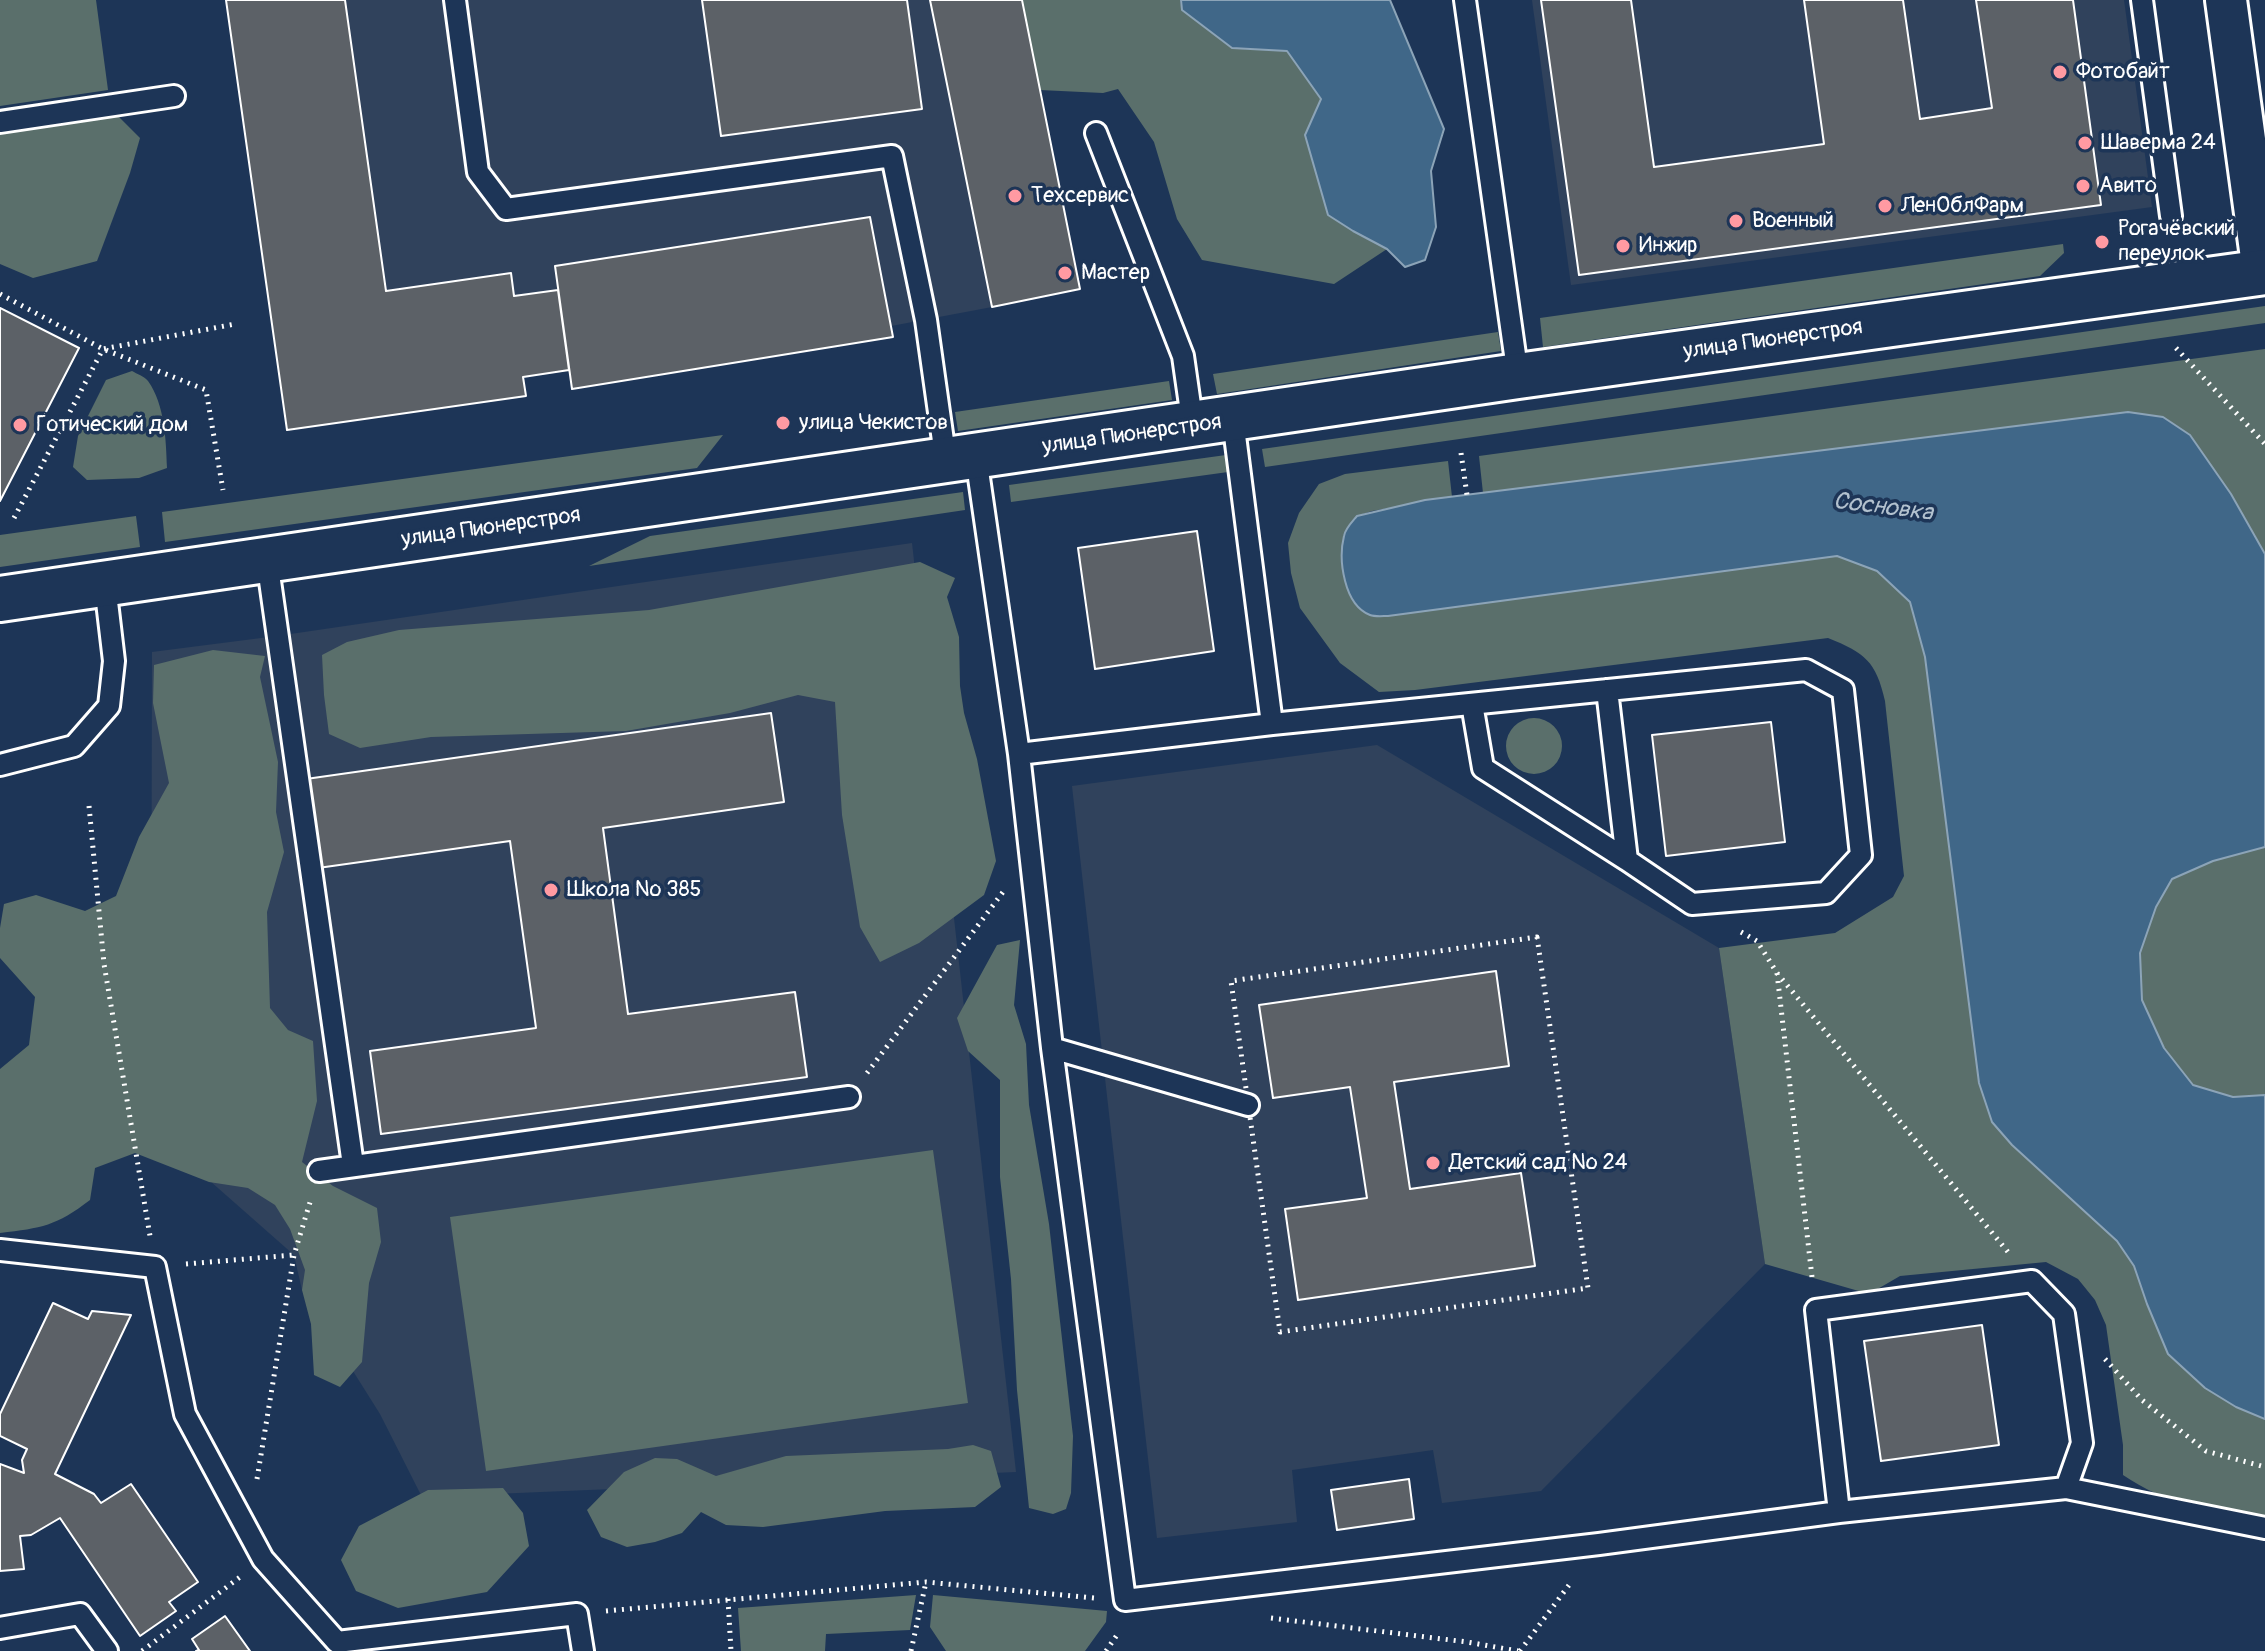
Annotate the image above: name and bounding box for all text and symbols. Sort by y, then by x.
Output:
place label: Фотобайт [2076,59,2170,85]
marker: Фотобайт [2051,63,2069,81]
place label: Шаверма 24 [2101,130,2216,156]
marker: Шаверма 24 [2076,134,2094,152]
place label: Авито [2099,173,2157,199]
marker: Авито [2074,177,2092,195]
place label: Техсервис [1031,183,1129,209]
marker: Техсервис [1006,187,1024,205]
place label: ЛенОблФарм [1901,193,2024,219]
marker: ЛенОблФарм [1876,197,1894,215]
place label: Военный [1752,208,1834,234]
marker: Военный [1727,212,1745,230]
place label: Рогачёвский переулок [2118,216,2235,268]
place label: Инжир [1639,233,1697,259]
marker: Рогачёвский переулок [2093,233,2111,251]
marker: Инжир [1614,237,1632,255]
place label: Мастер [1081,260,1150,286]
marker: Мастер [1056,264,1074,282]
street label: улица Пионерстроя [1682,314,1864,366]
street label: улица Пионерстроя [1041,409,1223,461]
place label: улица Чекистов [799,410,948,436]
place label: Готический дом [36,412,188,438]
marker: улица Чекистов [774,414,792,432]
marker: Готический дом [11,416,29,434]
water label: Сосновка [1832,488,1934,528]
street label: улица Пионерстроя [400,502,582,554]
place label: Школа № 385 [567,877,701,903]
marker: Школа № 385 [542,881,560,899]
place label: Детский сад № 24 [1449,1150,1628,1176]
marker: Детский сад № 24 [1424,1154,1442,1172]

